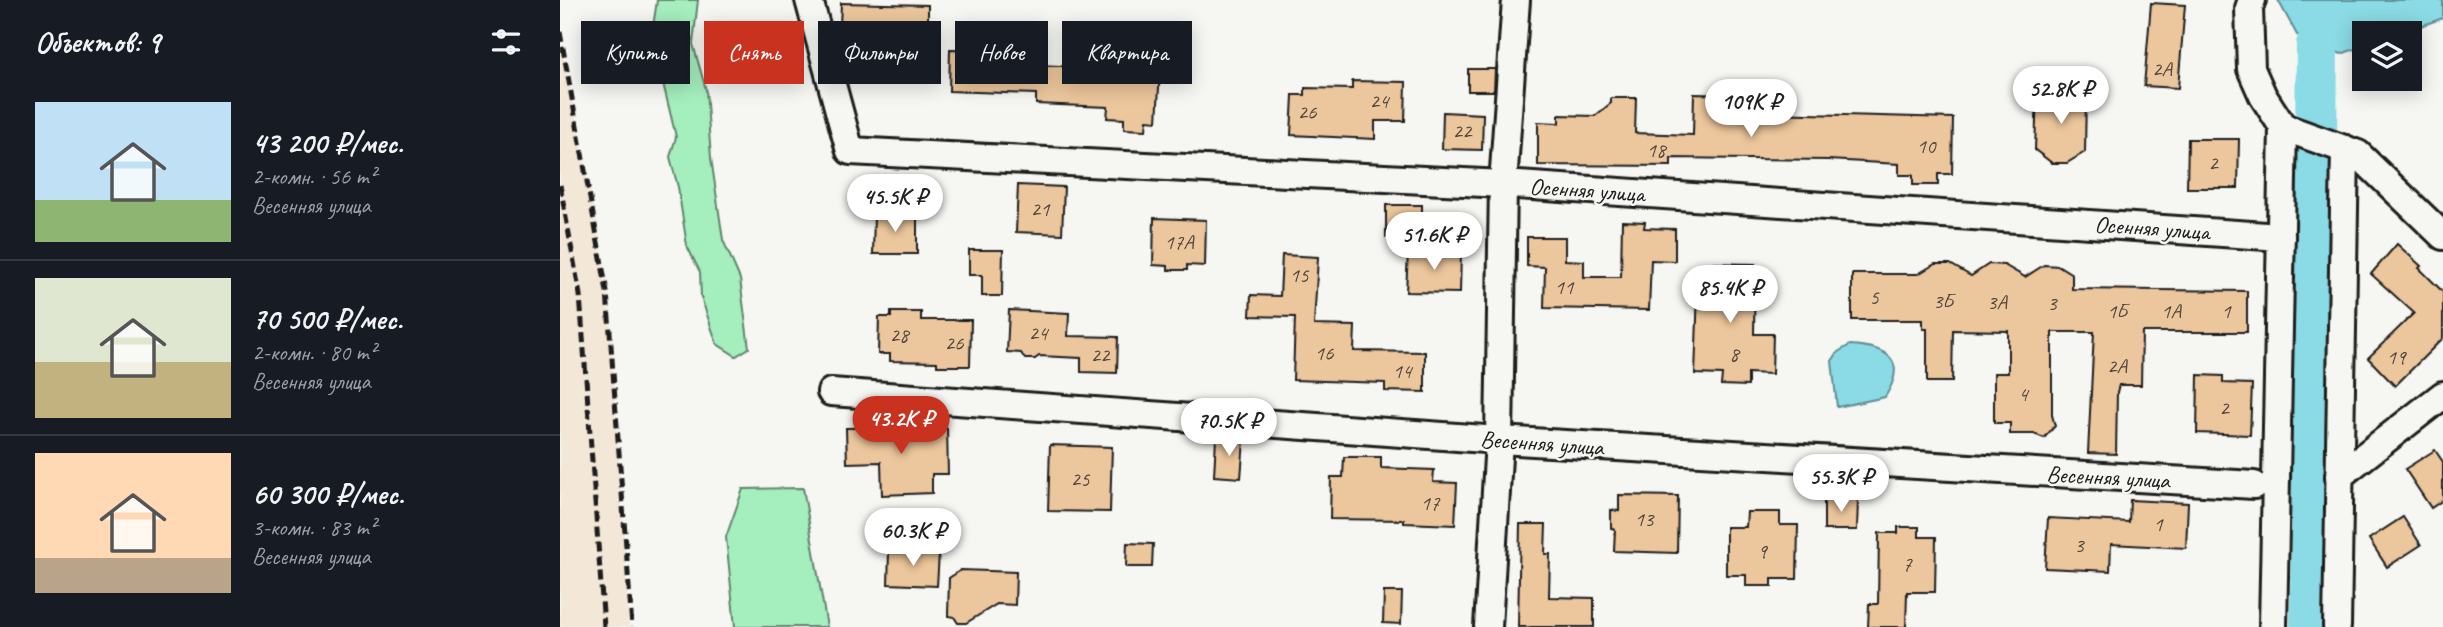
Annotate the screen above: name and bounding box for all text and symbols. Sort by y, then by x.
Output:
chip: Купить [581,21,690,84]
chip: Снять [704,21,804,84]
chip: Фильтры [818,21,941,84]
chip: Новое [955,21,1048,84]
chip: Квартира [1062,21,1192,84]
map controls [2352,21,2422,91]
button: layers [2352,21,2422,91]
text: Объектов: 9 [35,23,160,61]
icon: filters [487,23,525,61]
house number: 2А [2152,56,2173,82]
pin: 52.8K ₽ [1996,66,2126,126]
text: 52.8K ₽ [2029,74,2093,103]
pin: 109K ₽ [1694,80,1808,139]
text: 109K ₽ [1721,87,1781,116]
house number: 24 [1370,88,1391,114]
house number: 26 [1298,99,1317,125]
house number: 22 [1453,118,1473,144]
text: 43 200 ₽/мес. [252,124,403,162]
icon: home [91,130,175,214]
house number: 10 [1917,133,1937,159]
house number: 18 [1647,137,1668,163]
house number: 2 [2208,150,2219,176]
text: 2-комн. · 56 m² [252,162,376,191]
street label: Осенняя улица [1528,171,1648,209]
pin: 45.5K ₽ [830,174,960,234]
text: 45.5K ₽ [863,182,927,211]
text: Весенняя улица [252,191,370,220]
house number: 21 [1031,196,1051,222]
street label: Осенняя улица [2093,209,2213,247]
pin: 51.6K ₽ [1369,212,1499,272]
text: 51.6K ₽ [1402,220,1466,249]
house number: 17А [1164,229,1195,255]
house number: 15 [1290,262,1310,288]
pin: 85.4K ₽ [1665,266,1795,325]
text: 85.4K ₽ [1698,273,1762,302]
house number: 11 [1555,274,1575,300]
house number: 5 [1869,284,1880,310]
house number: 3Б [1933,288,1956,314]
house number: 3А [1987,289,2008,315]
house number: 3 [2047,290,2058,316]
house number: 1Б [2107,298,2130,324]
house number: 1А [2161,298,2182,324]
house number: 1 [2221,298,2232,324]
text: 70 500 ₽/мес. [252,300,402,338]
icon: home [91,306,175,390]
house number: 24 [1029,320,1050,346]
house number: 28 [890,322,911,348]
house number: 26 [945,330,964,356]
text: 2-комн. · 80 m² [252,338,376,367]
house number: 16 [1315,340,1334,366]
house number: 8 [1729,341,1741,367]
house number: 22 [1091,342,1111,368]
house number: 19 [2387,344,2407,370]
house number: 2А [2107,353,2128,379]
house number: 14 [1393,358,1414,384]
text: Весенняя улица [252,367,370,396]
house number: 4 [2018,381,2030,407]
house number: 2 [2219,395,2230,421]
pin: 43.2K ₽ [836,396,966,456]
pin: 70.5K ₽ [1164,398,1294,458]
text: 43.2K ₽ [869,404,933,433]
text: 70.5K ₽ [1197,406,1261,435]
street label: Весенняя улица [1479,424,1606,462]
pin: 55.3K ₽ [1776,454,1906,514]
street label: Весенняя улица [2046,459,2172,495]
text: 55.3K ₽ [1809,462,1873,491]
house number: 25 [1071,466,1091,492]
text: 60 300 ₽/мес. [252,475,404,513]
icon: home [91,481,175,565]
house number: 17 [1421,490,1441,516]
house number: 13 [1635,506,1655,532]
pin: 60.3K ₽ [848,508,978,568]
house number: 1 [2153,511,2164,537]
text: 3-комн. · 83 m² [252,513,376,542]
text: 60.3K ₽ [880,516,946,545]
house number: 3 [2074,532,2085,558]
house number: 9 [1757,538,1768,564]
text: Весенняя улица [252,542,370,571]
house number: 7 [1902,551,1913,577]

